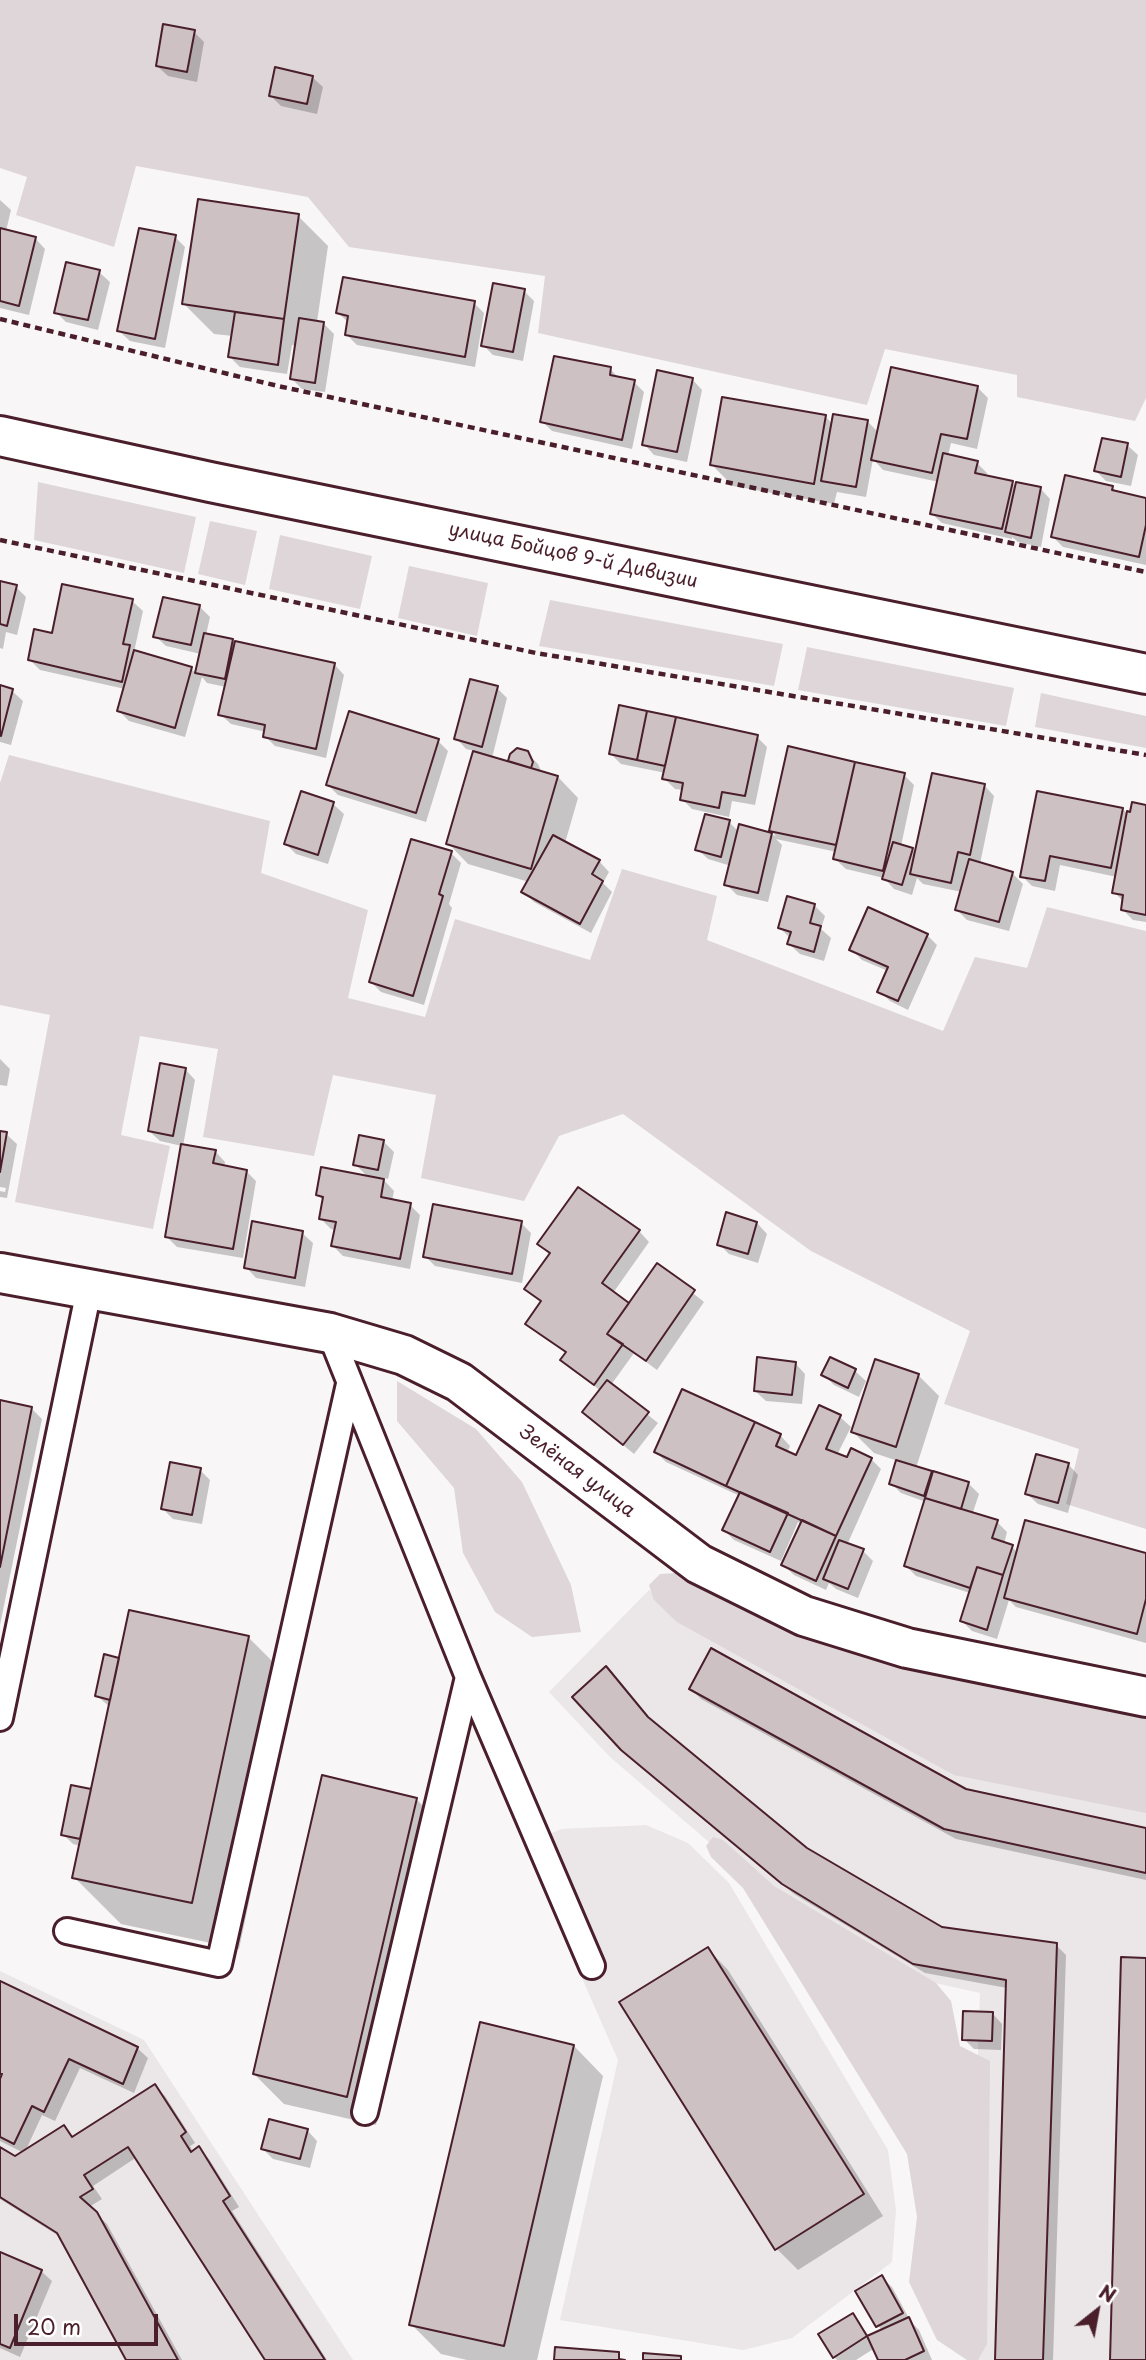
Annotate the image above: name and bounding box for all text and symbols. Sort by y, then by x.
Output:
street label: улица Бойцов 9-й Дивизии [447,518,699,594]
street label: Зелёная улица [515,1421,639,1523]
north arrow [1062,2276,1132,2346]
text: N [1094,2277,1121,2309]
scale bar [18,2300,161,2344]
text: 20 m [27,2310,81,2342]

